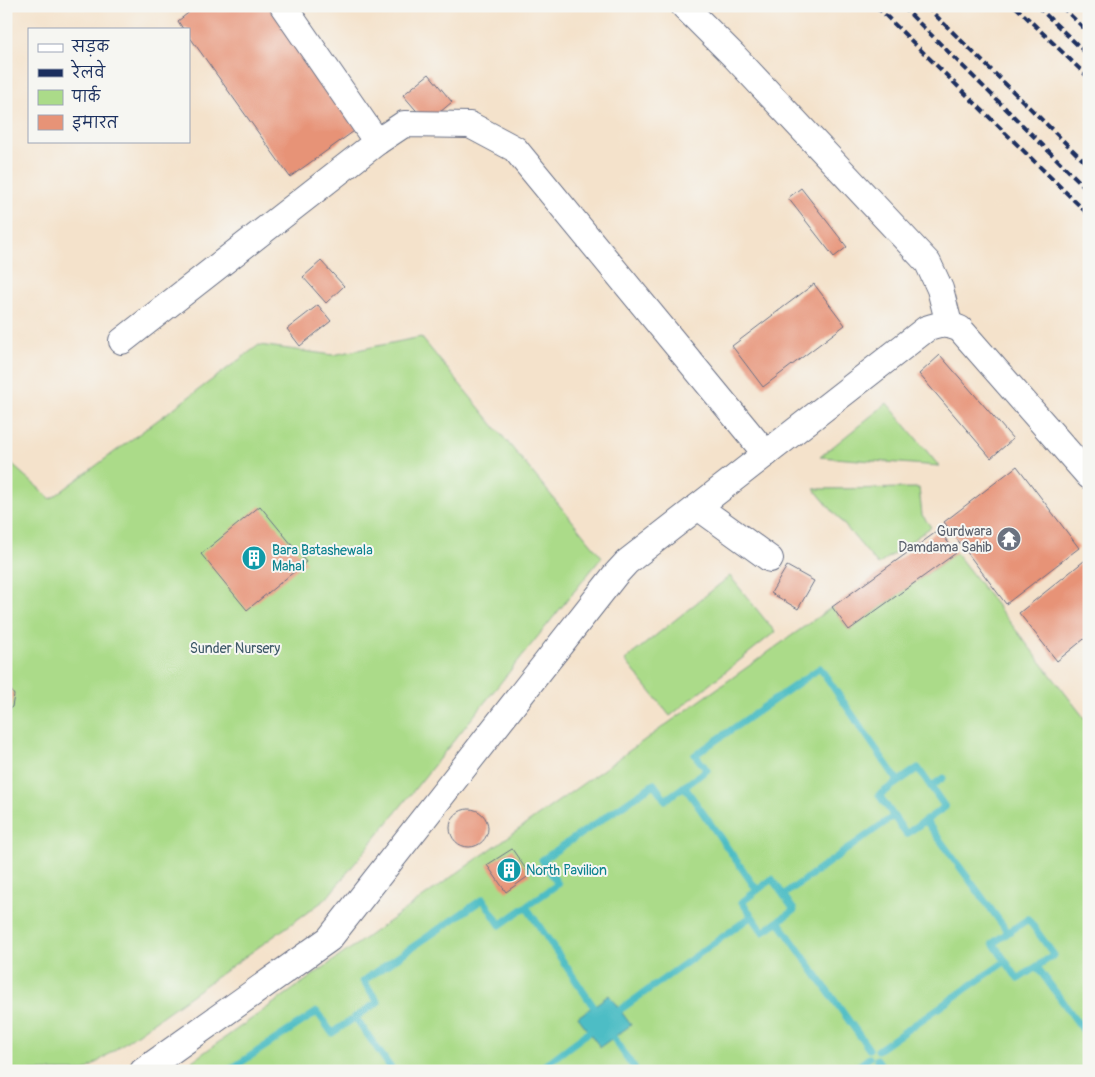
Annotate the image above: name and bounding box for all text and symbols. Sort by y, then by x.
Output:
legend [28,28,190,142]
text: सड़क [71,38,110,57]
text: रेलवे [70,59,106,83]
text: पार्क [71,85,102,107]
text: इमारत [72,114,119,133]
place label: Gurdwara Damdama Sahib [898,523,992,556]
temple icon: Gurdwara Damdama Sahib [996,526,1022,552]
place label: Bara Batashewala Mahal [272,542,373,575]
building icon: Bara Batashewala Mahal [241,545,267,571]
park label: Sunder Nursery [190,640,280,657]
building icon: North Pavilion [496,857,522,883]
place label: North Pavilion [526,862,607,879]

